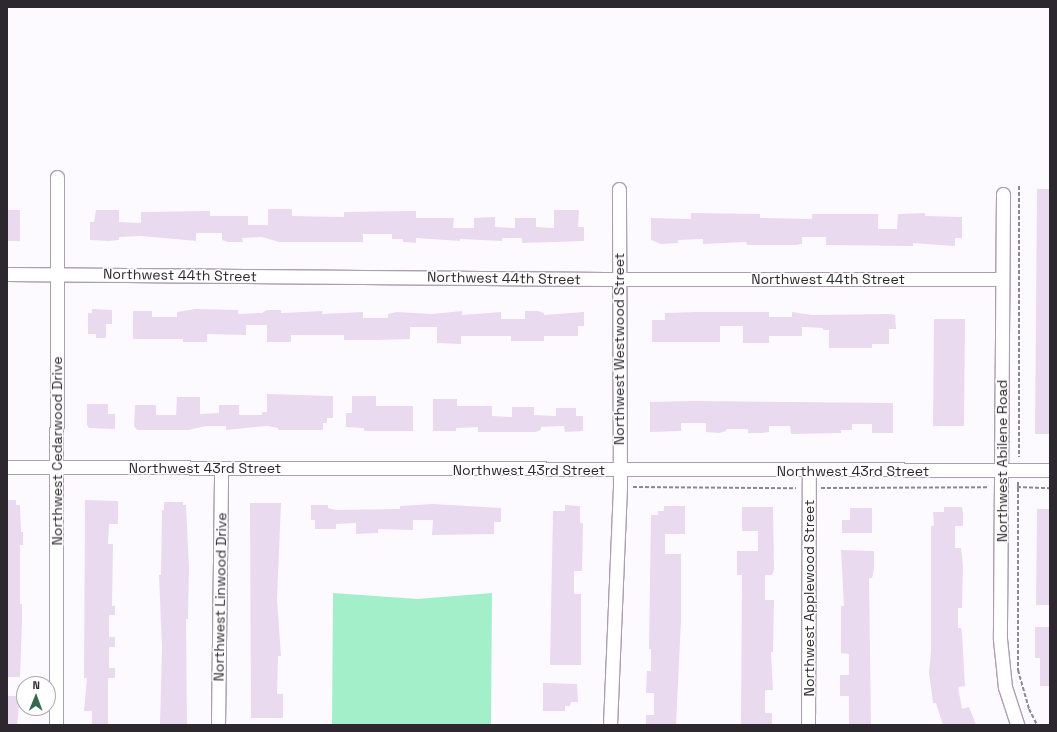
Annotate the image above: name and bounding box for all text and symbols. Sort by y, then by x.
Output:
street label: Northwest Westwood Street [611,253,627,445]
street label: Northwest 44th Street [103,265,257,285]
street label: Northwest 44th Street [427,268,581,288]
street label: Northwest 44th Street [751,271,905,287]
street label: Northwest Cedarwood Drive [49,357,65,545]
street label: Northwest Abilene Road [994,380,1010,542]
street label: Northwest 43rd Street [129,460,281,476]
street label: Northwest 43rd Street [453,462,605,478]
street label: Northwest 43rd Street [777,463,929,479]
street label: Northwest Applewood Street [801,499,817,697]
street label: Northwest Linwood Drive [210,512,230,682]
north arrow [16,676,56,716]
text: N [32,678,40,692]

